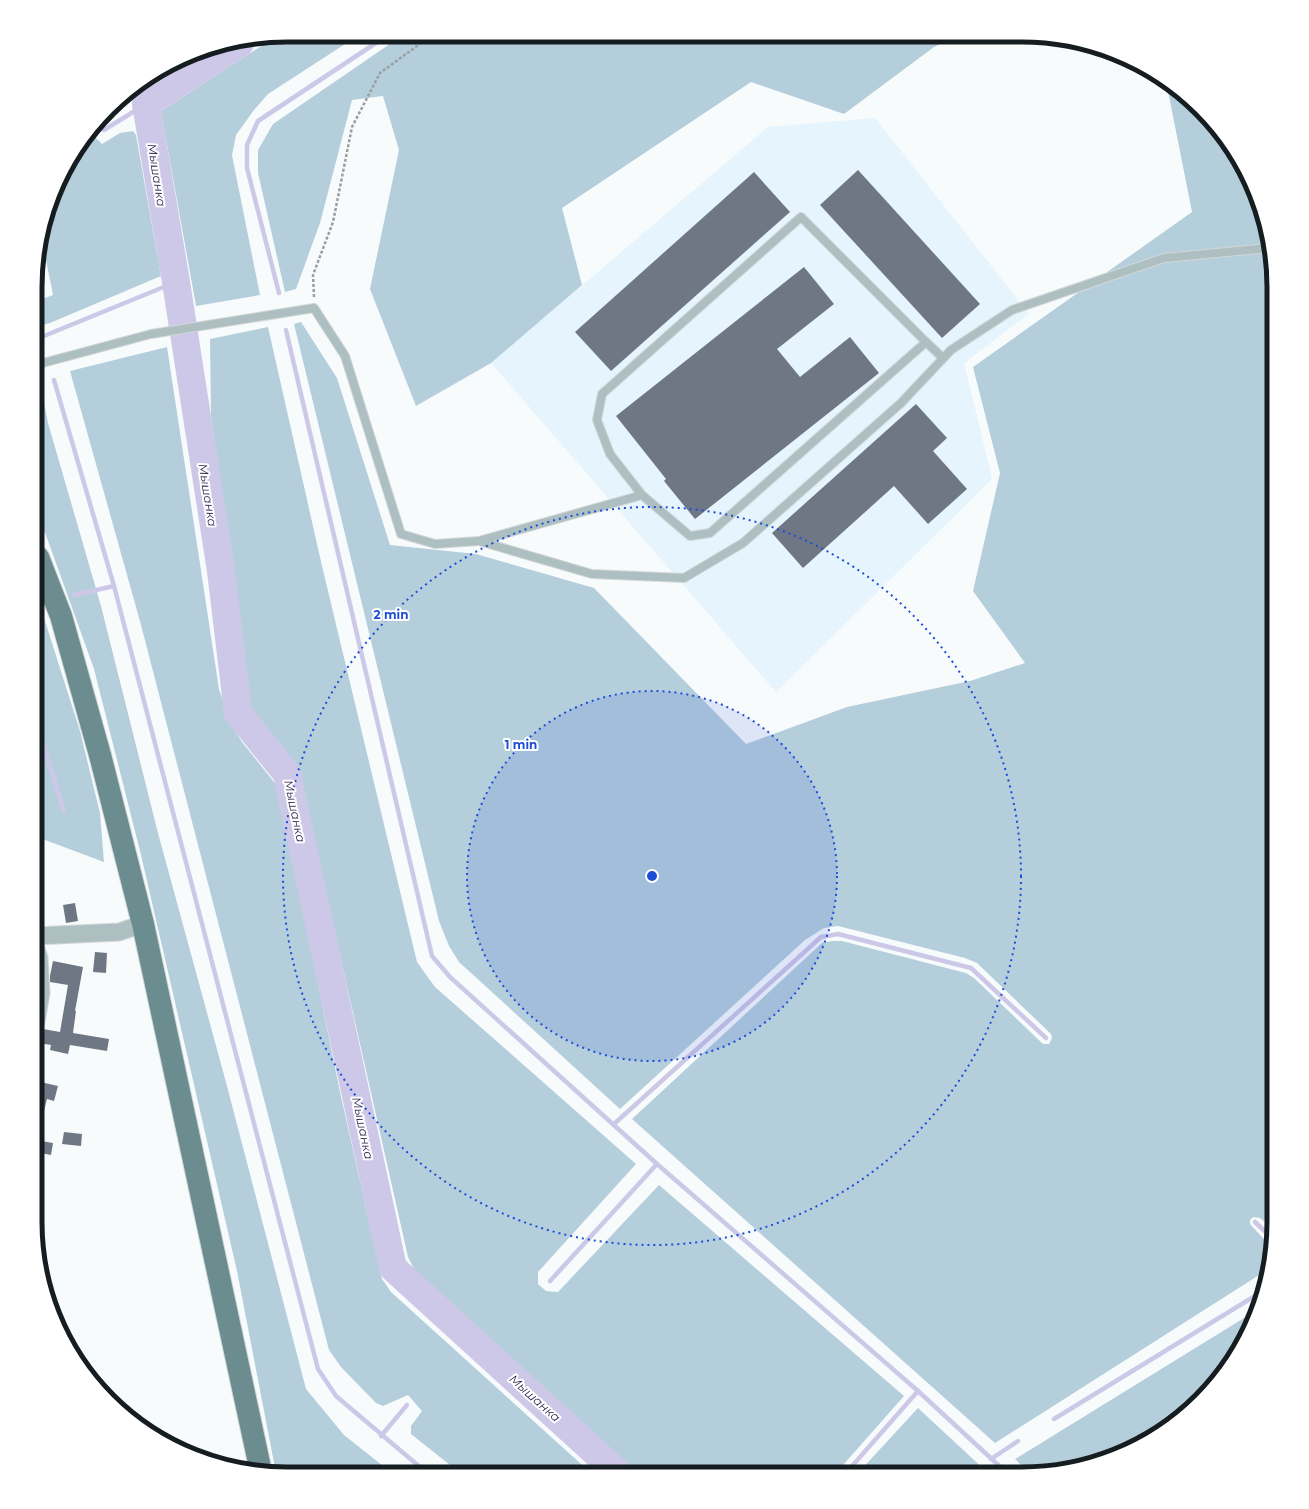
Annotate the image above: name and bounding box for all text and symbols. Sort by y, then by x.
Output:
water label: Мышанка [145,142,169,208]
water label: Мышанка [196,462,220,528]
text: 2 min [374,607,408,622]
text: 1 min [505,737,537,752]
water label: Мышанка [281,778,309,844]
centre of rings [645,869,659,883]
water label: Мышанка [349,1095,377,1161]
water label: Мышанка [506,1371,564,1425]

